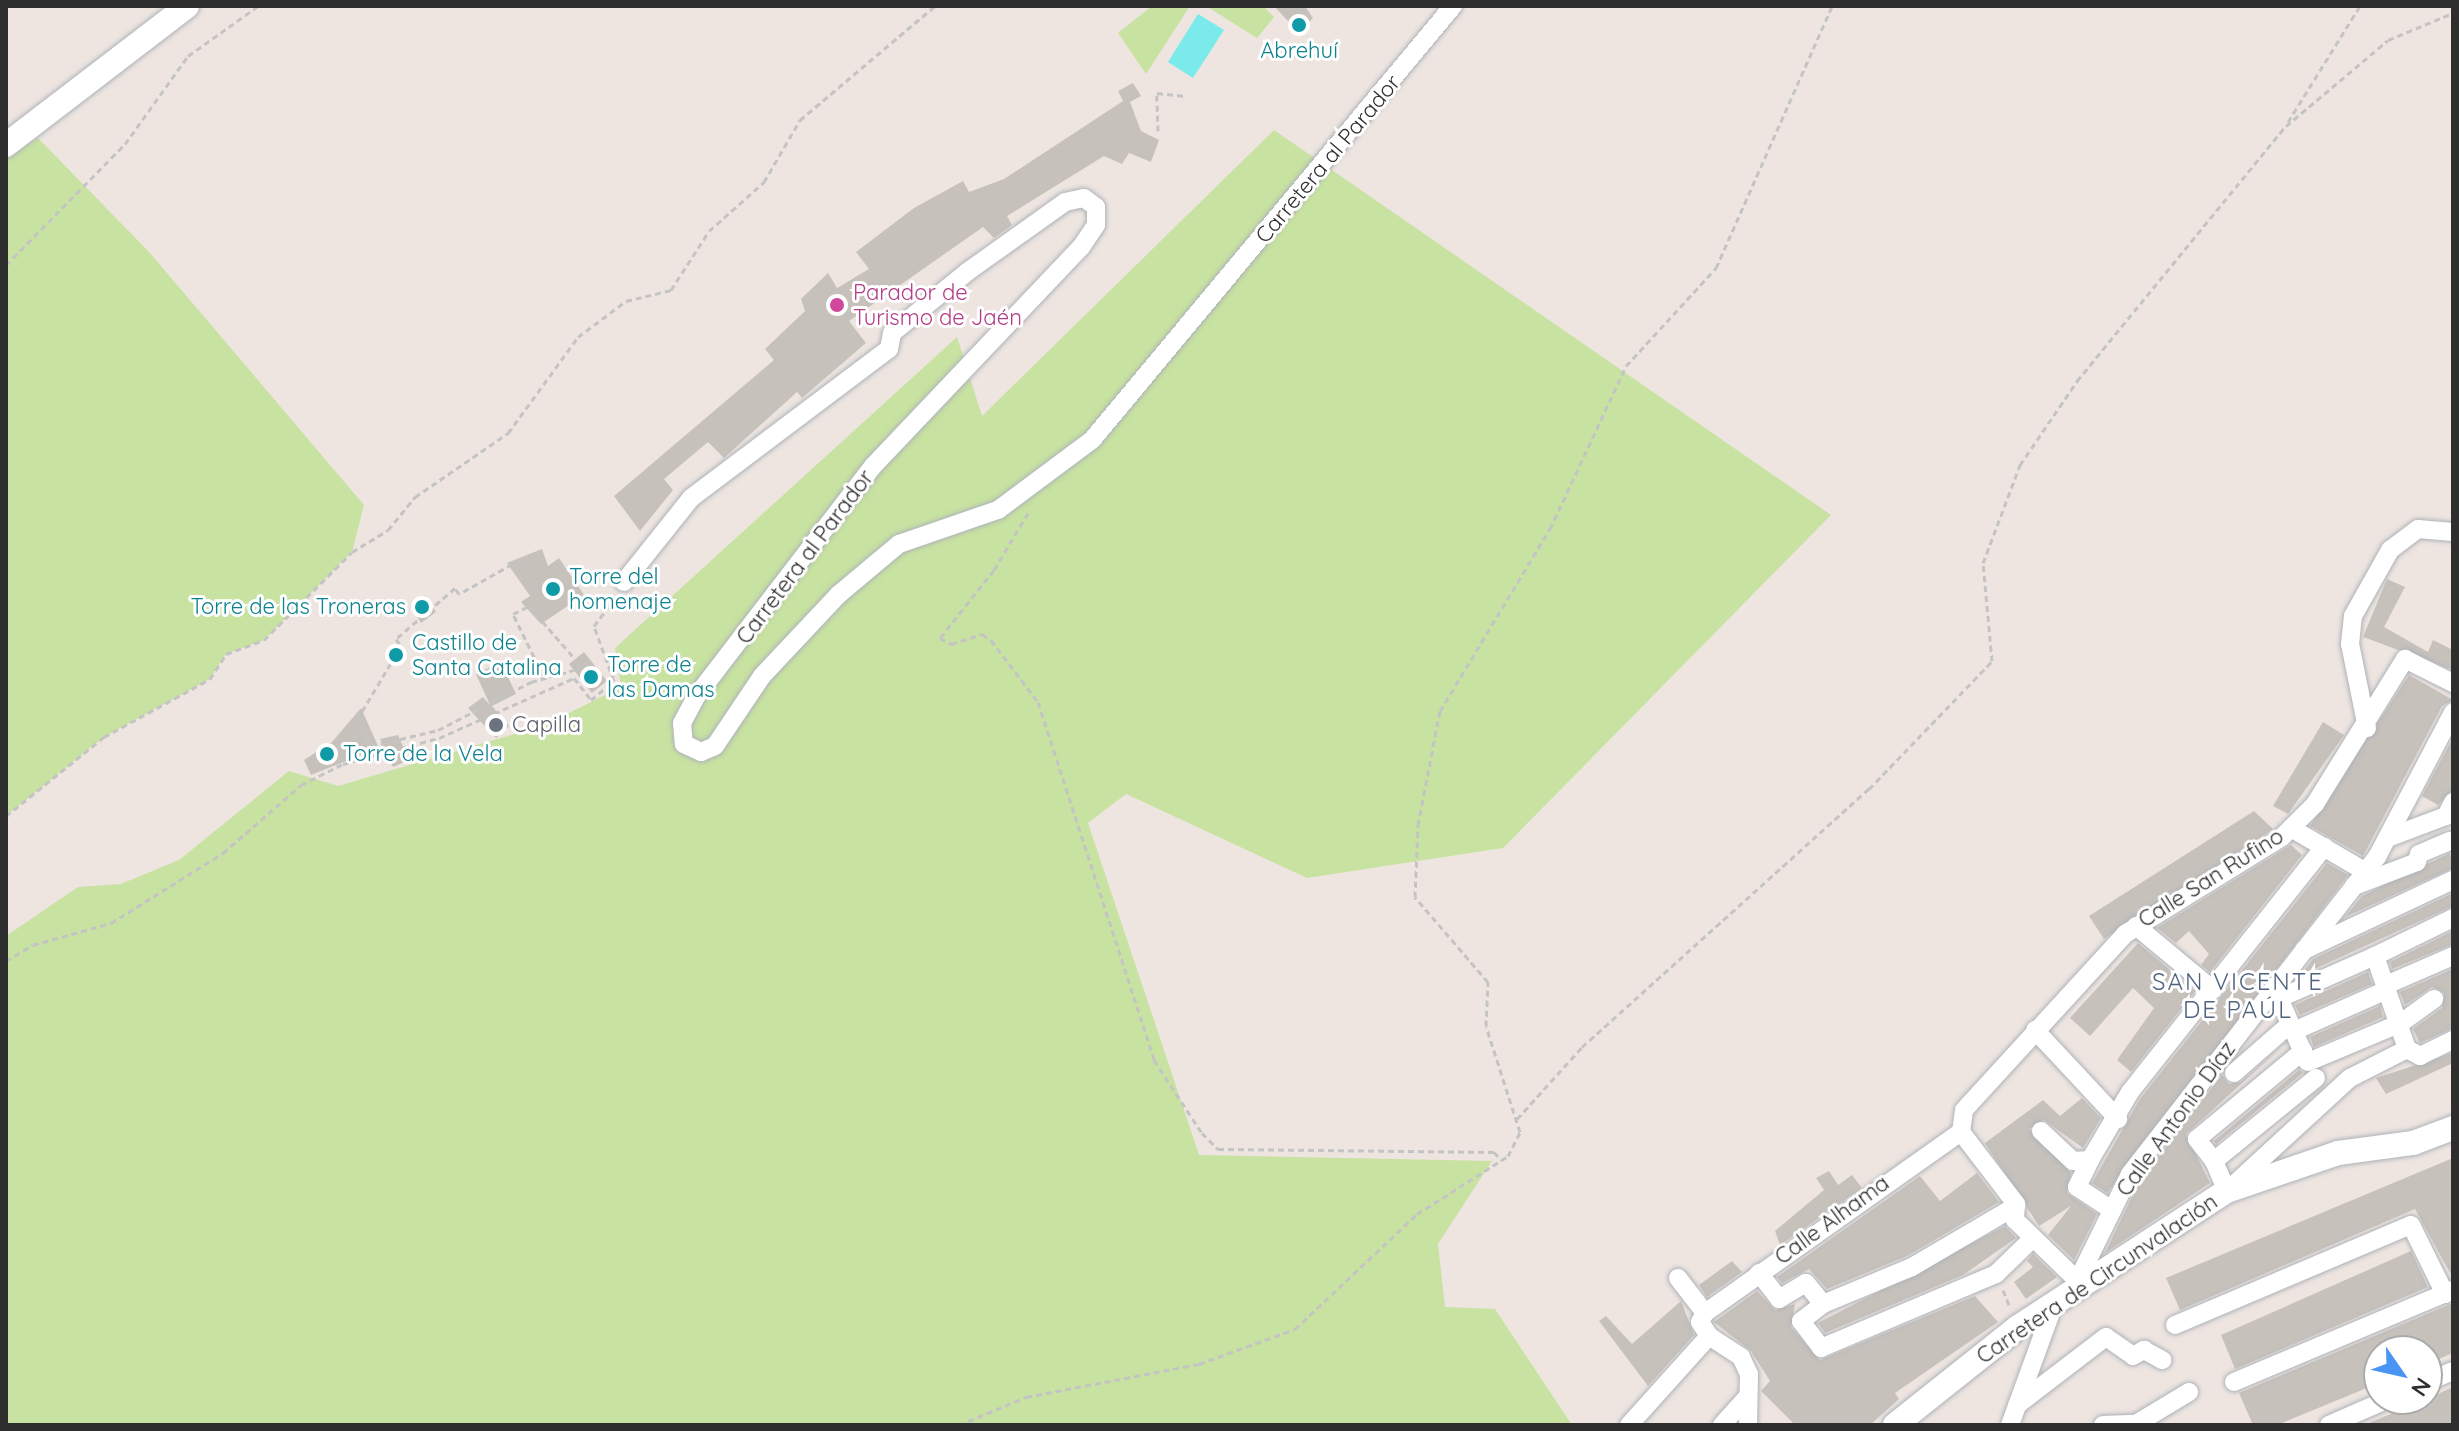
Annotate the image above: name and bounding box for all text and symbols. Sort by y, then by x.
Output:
marker: Abrehuí [1290,16,1308,34]
place label: Abrehuí [1260,38,1338,64]
street label: Carretera al Parador [1250,70,1406,248]
place label: Parador de Turismo de Jaén [853,279,1022,330]
marker: Parador de Turismo de Jaén [828,296,846,314]
street label: Carretera al Parador [731,465,879,649]
place label: Torre del homenaje [569,563,672,614]
marker: Torre del homenaje [544,580,562,598]
place label: Torre de las Troneras [190,594,406,620]
marker: Torre de las Troneras [413,598,431,616]
place label: Castillo de Santa Catalina [412,629,562,680]
marker: Castillo de Santa Catalina [387,646,405,664]
place label: Torre de las Damas [607,651,715,702]
marker: Torre de las Damas [582,668,600,686]
place label: Capilla [512,712,581,738]
marker: Capilla [487,716,505,734]
place label: Torre de la Vela [343,741,503,767]
marker: Torre de la Vela [318,745,336,763]
street label: Calle San Rufino [2134,823,2288,933]
district label: SAN VICENTE DE PAÚL [2152,968,2324,1024]
street label: Calle Antonio Díaz [2111,1037,2241,1201]
street label: Calle Alhama [1770,1170,1894,1270]
street label: Carretera de Circunvalación [1972,1188,2222,1370]
north arrow [2363,1335,2443,1415]
text: N [2405,1373,2437,1402]

